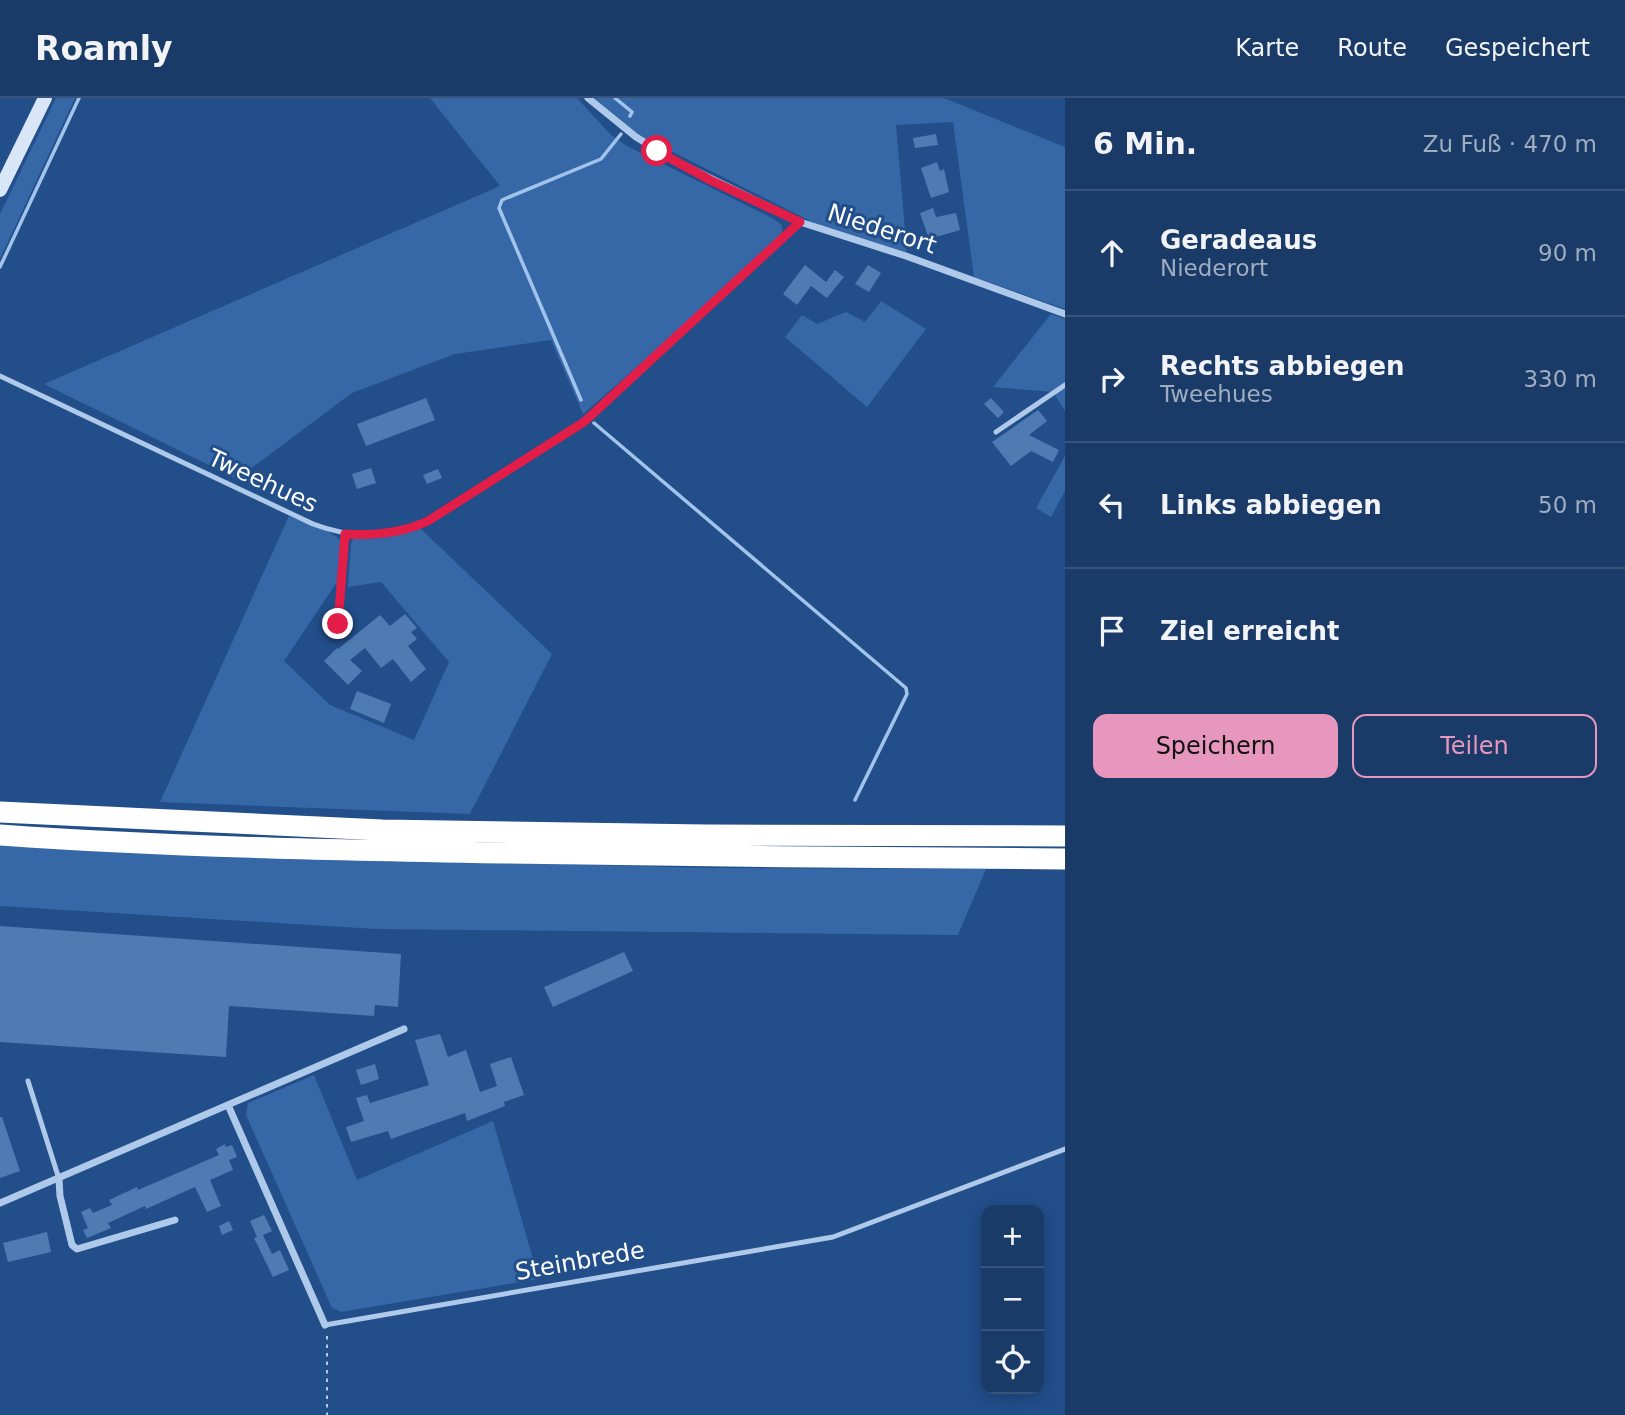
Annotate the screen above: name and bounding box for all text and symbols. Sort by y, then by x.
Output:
text: Roamly [35,29,173,68]
text: Karte [1235,34,1299,62]
text: Route [1337,34,1407,62]
text: Gespeichert [1445,34,1590,62]
text: 6 Min. [1093,126,1197,161]
text: Zu Fuß · 470 m [1423,131,1597,157]
route start [641,135,672,166]
street label: Niederort [824,198,940,260]
text: Geradeaus [1160,225,1317,255]
icon: ahead [1093,234,1131,272]
text: 90 m [1538,240,1597,266]
text: Niederort [1160,255,1268,281]
text: Rechts abbiegen [1160,351,1405,381]
icon: right [1093,360,1131,398]
text: 330 m [1523,366,1597,392]
text: Tweehues [1160,381,1273,407]
street label: Tweehues [203,443,322,519]
icon: left [1093,486,1131,524]
text: Links abbiegen [1160,490,1382,520]
text: 50 m [1538,492,1597,518]
route end [322,608,353,639]
icon: arrive [1093,612,1131,650]
text: Ziel erreicht [1160,616,1340,646]
button: Speichern [1093,714,1338,778]
button: Teilen [1352,714,1597,778]
map controls [981,1205,1044,1394]
button: + [981,1205,1044,1268]
street label: Steinbrede [513,1236,647,1286]
button: − [981,1268,1044,1331]
button: locate [981,1331,1044,1394]

